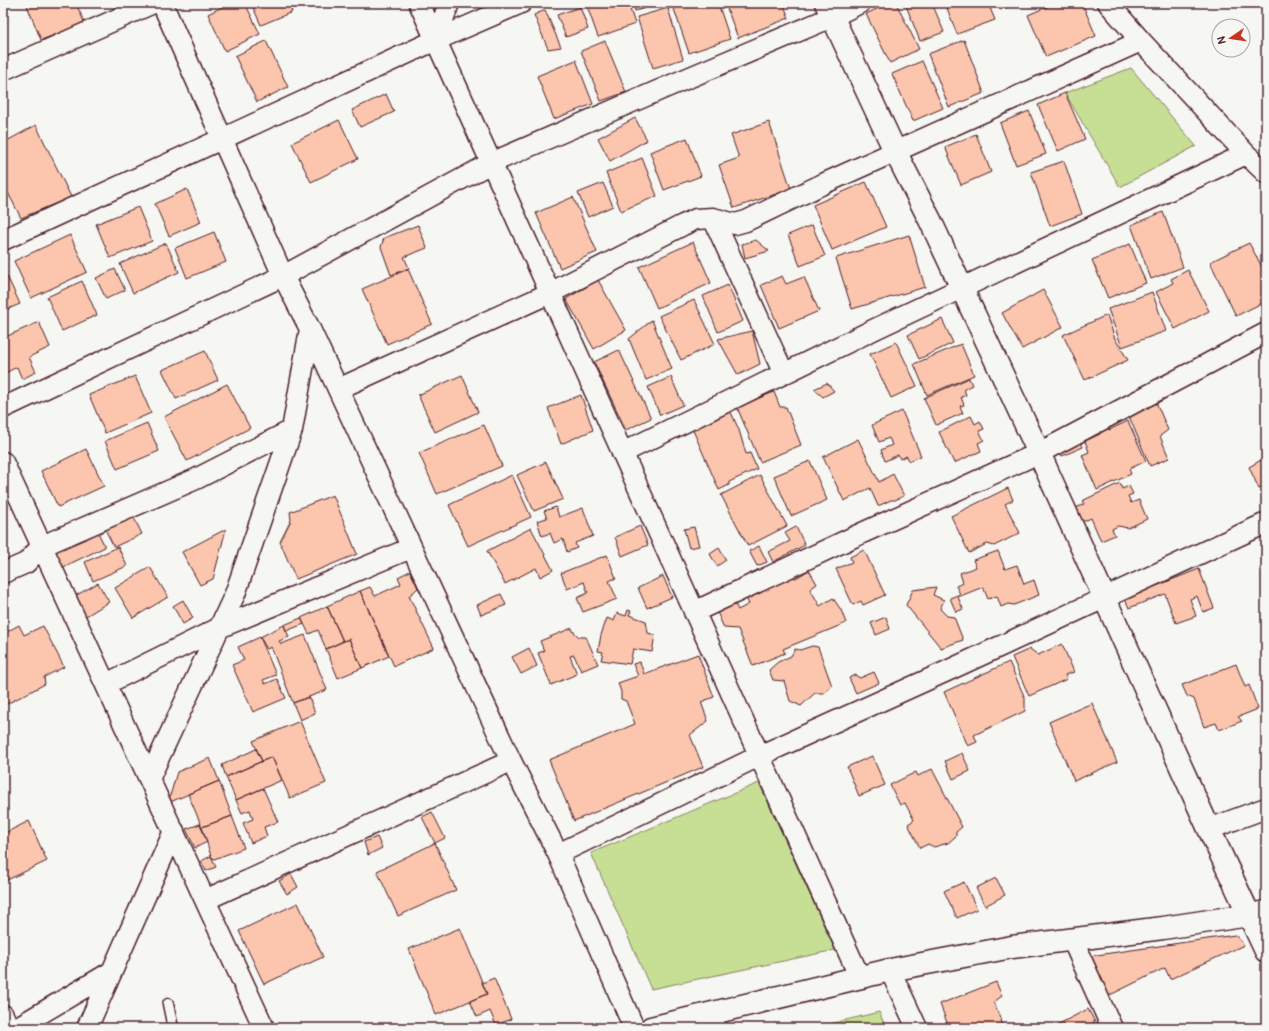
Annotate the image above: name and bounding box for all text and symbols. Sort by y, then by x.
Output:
north arrow [1211,18,1251,58]
text: N [1214,35,1229,45]

